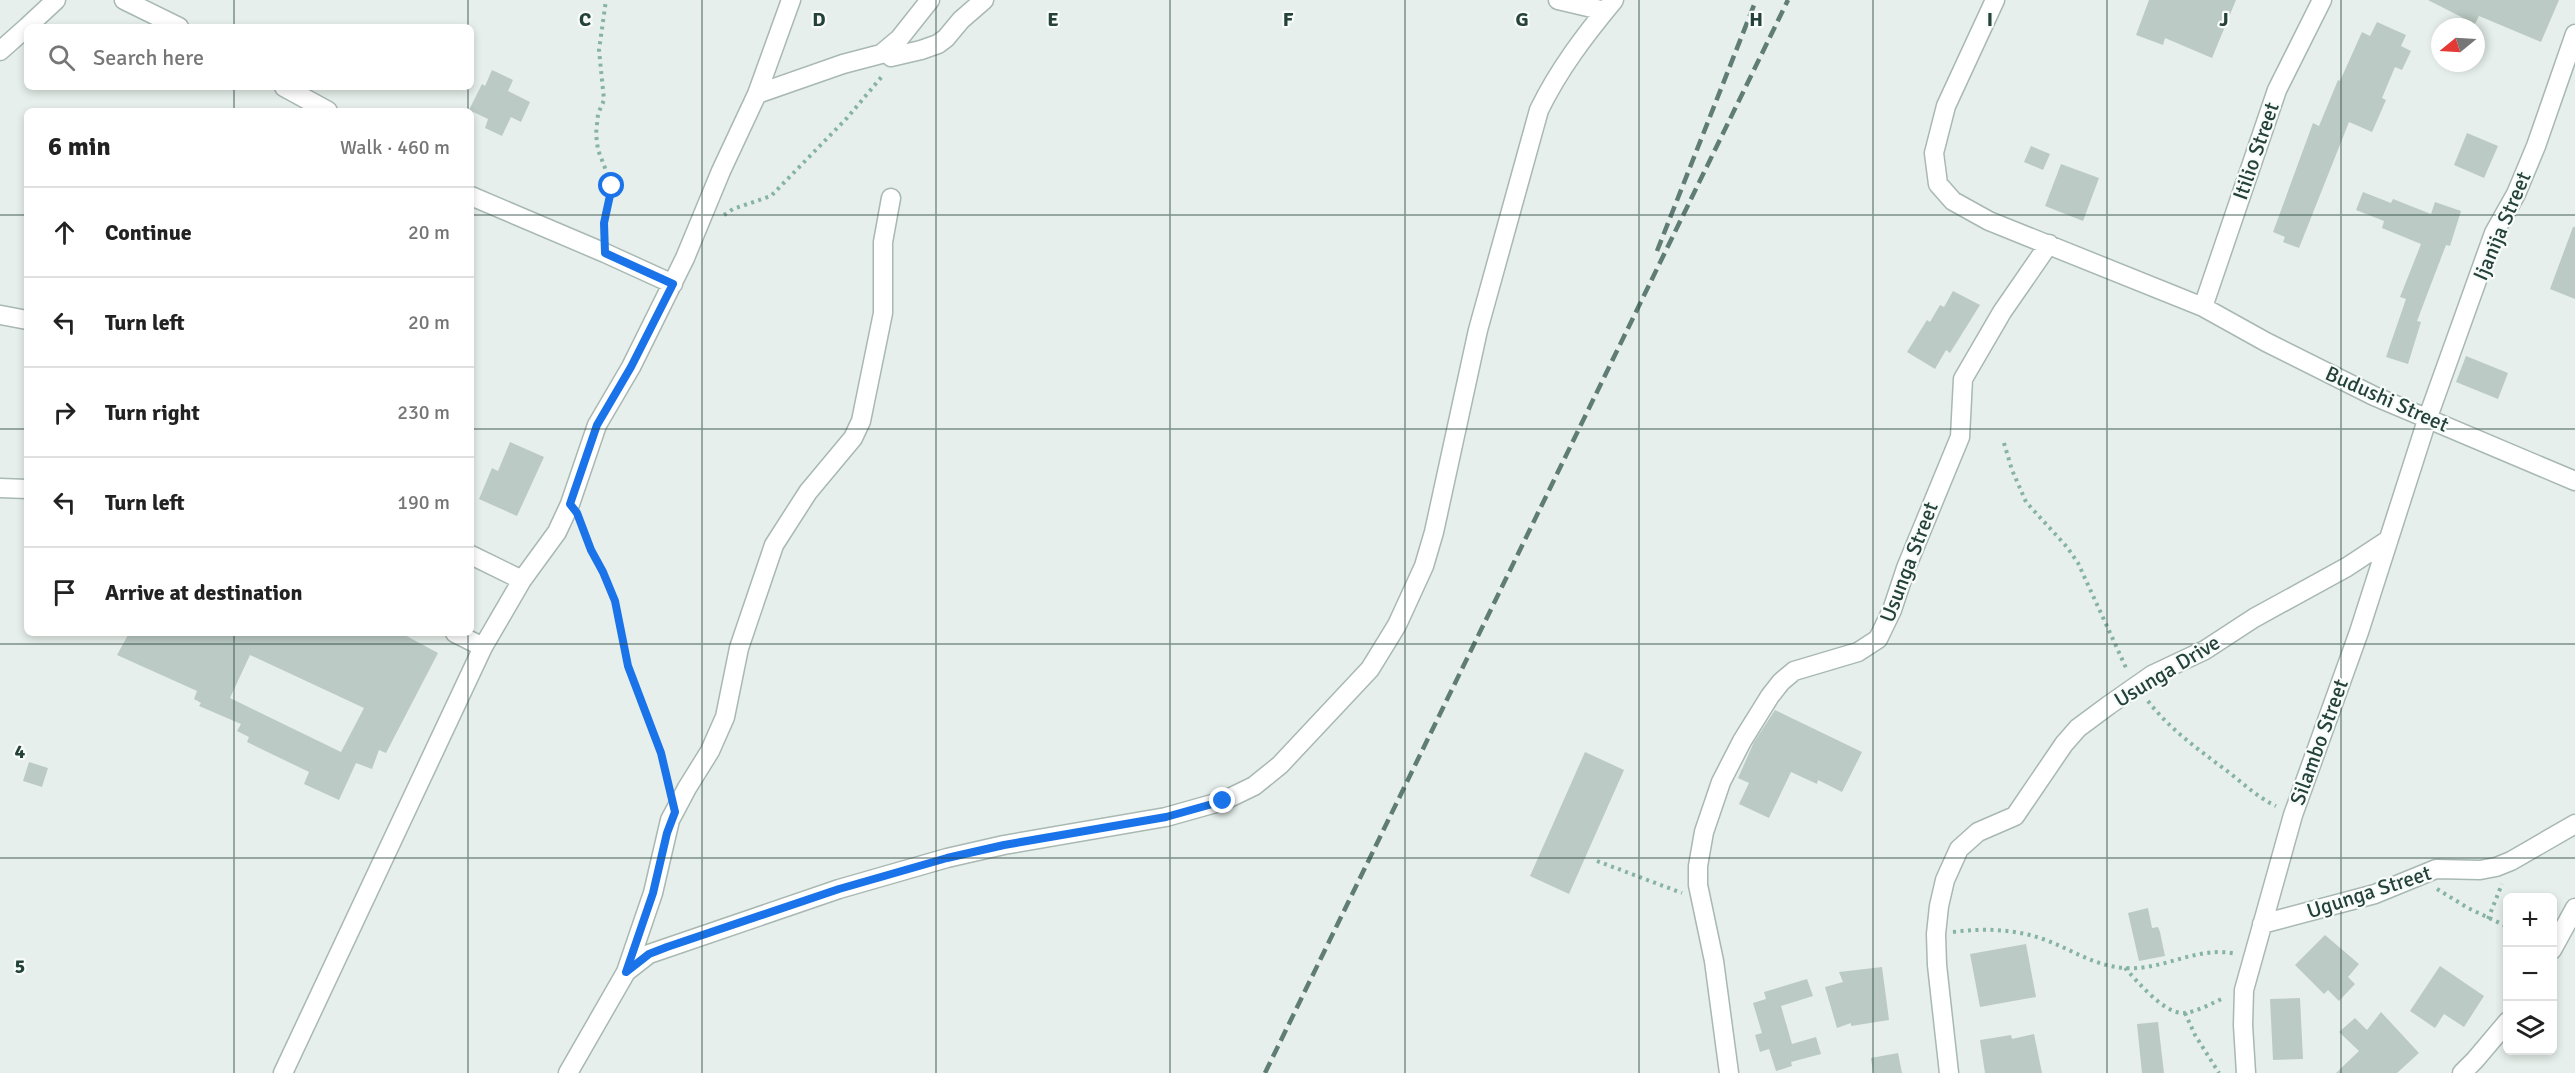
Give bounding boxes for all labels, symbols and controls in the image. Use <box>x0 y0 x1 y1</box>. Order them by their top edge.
text: C <box>579 7 591 32</box>
text: D <box>812 7 826 32</box>
text: E <box>1047 7 1059 32</box>
text: F <box>1283 7 1294 32</box>
text: G <box>1515 7 1529 32</box>
text: H <box>1749 7 1763 32</box>
text: I <box>1987 7 1993 32</box>
text: J <box>2219 7 2229 32</box>
north arrow <box>2431 18 2485 72</box>
search box <box>24 24 474 90</box>
icon: search <box>45 41 78 74</box>
text: Search here <box>93 44 204 71</box>
street label: Itilio Street <box>2227 99 2285 203</box>
text: 6 min <box>48 131 111 163</box>
text: Walk · 460 m <box>340 135 450 160</box>
street label: Ijanija Street <box>2467 168 2537 284</box>
route start <box>598 172 624 198</box>
icon: ahead <box>48 216 81 249</box>
text: Continue <box>105 219 192 246</box>
text: 20 m <box>408 220 450 245</box>
icon: left <box>48 306 81 339</box>
text: Turn left <box>105 309 185 336</box>
text: 20 m <box>408 310 450 335</box>
street label: Budushi Street <box>2321 360 2453 438</box>
icon: right <box>48 396 81 429</box>
text: Turn right <box>105 399 200 426</box>
text: 230 m <box>397 400 450 425</box>
icon: left <box>48 486 81 519</box>
text: Turn left <box>105 489 185 516</box>
text: 190 m <box>397 490 450 515</box>
street label: Usunga Street <box>1874 498 1944 626</box>
icon: arrive <box>48 576 81 609</box>
text: Arrive at destination <box>105 579 302 606</box>
street label: Usunga Drive <box>2109 629 2225 713</box>
street label: Silambo Street <box>2284 675 2354 809</box>
text: 4 <box>15 739 26 764</box>
route end <box>1209 787 1235 813</box>
street label: Ugunga Street <box>2304 860 2434 924</box>
map controls <box>2503 893 2557 1055</box>
button: + <box>2503 893 2557 947</box>
button: − <box>2503 947 2557 1001</box>
text: 5 <box>15 954 25 979</box>
button: layers <box>2503 1001 2557 1055</box>

